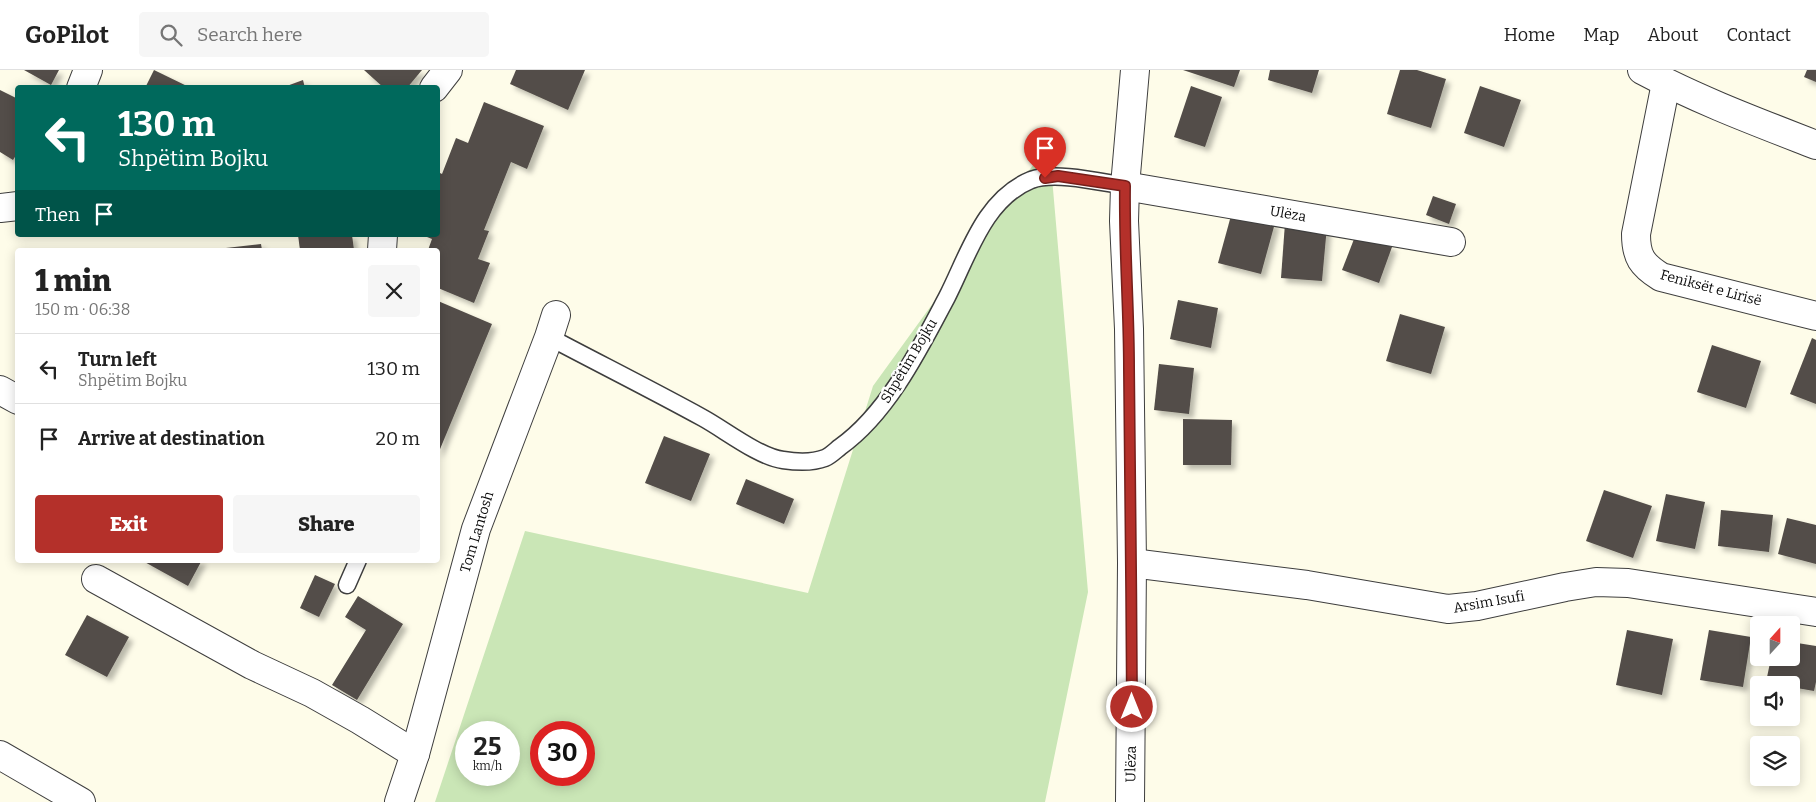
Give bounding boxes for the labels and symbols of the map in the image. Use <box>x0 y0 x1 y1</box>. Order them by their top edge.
pin <box>1024 127 1066 178</box>
street label: Ulëza <box>1268 202 1308 226</box>
street label: Feniksët e Lirisë <box>1658 266 1764 310</box>
street label: Shpëtim Bojku <box>877 315 941 406</box>
street label: Tom Lantosh <box>457 489 498 575</box>
street label: Arsim Isufi <box>1452 587 1526 617</box>
north arrow <box>1750 616 1800 666</box>
position arrow <box>1105 680 1157 732</box>
speed limit sign: 30 <box>530 721 595 786</box>
street label: Ulëza <box>1122 745 1140 782</box>

